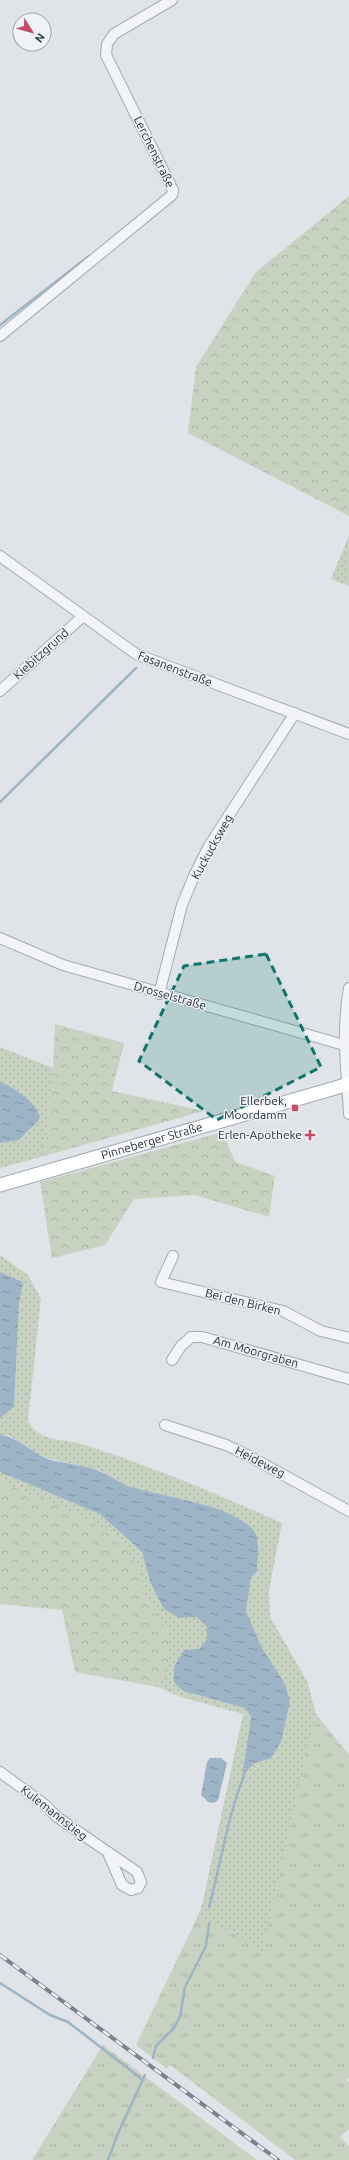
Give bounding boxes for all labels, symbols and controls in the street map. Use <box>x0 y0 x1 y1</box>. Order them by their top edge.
north arrow <box>12 12 52 52</box>
text: N <box>33 31 47 45</box>
street label: Lerchenstraße <box>132 114 177 190</box>
street label: Kiebitzgrund <box>11 626 71 682</box>
street label: Fasanenstraße <box>136 648 214 689</box>
street label: Kuckucksweg <box>188 812 235 882</box>
street label: Drosselstraße <box>132 979 208 1012</box>
place label: Ellerbek, Moordamm <box>224 1094 287 1121</box>
marker: Ellerbek, Moordamm <box>290 1103 300 1113</box>
street label: Pinneberger Straße <box>99 1120 204 1161</box>
place label: Erlen-Apotheke <box>218 1128 302 1141</box>
marker: Erlen-Apotheke <box>305 1130 315 1140</box>
street label: Bei den Birken <box>204 1286 282 1317</box>
street label: Am Moorgraben <box>212 1333 300 1370</box>
street label: Heideweg <box>233 1443 287 1480</box>
street label: Kulemannstieg <box>19 1783 90 1843</box>

